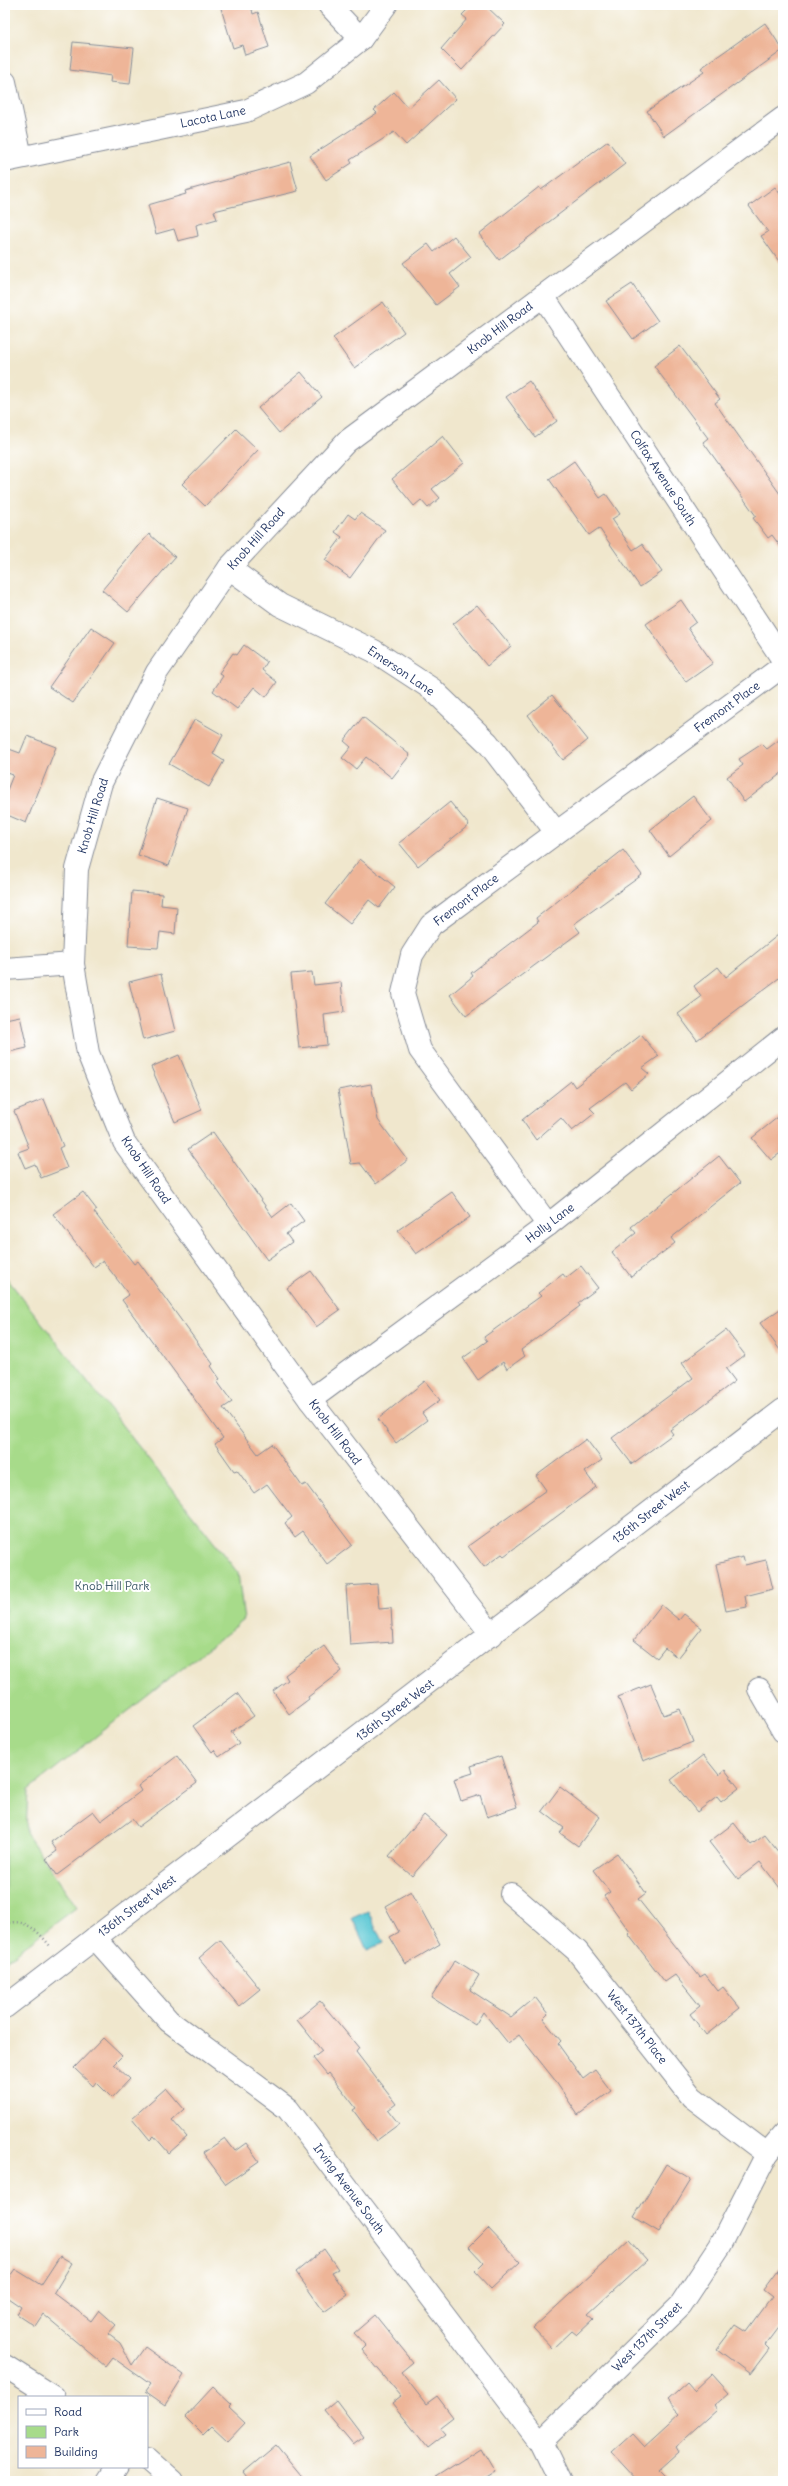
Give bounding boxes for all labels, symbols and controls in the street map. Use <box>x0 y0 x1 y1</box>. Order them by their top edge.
street label: Lacota Lane <box>179 102 247 131</box>
street label: Knob Hill Road <box>464 298 535 357</box>
street label: Colfax Avenue South <box>627 427 700 528</box>
street label: Knob Hill Road <box>224 505 287 573</box>
street label: Emerson Lane <box>365 643 438 698</box>
street label: Fremont Place <box>691 678 762 735</box>
street label: Knob Hill Road <box>74 776 111 855</box>
street label: Fremont Place <box>430 870 501 929</box>
street label: Knob Hill Road <box>118 1133 175 1206</box>
street label: Holly Lane <box>522 1199 577 1246</box>
street label: Knob Hill Road <box>306 1396 365 1467</box>
street label: 136th Street West <box>609 1477 692 1546</box>
park label: Knob Hill Park <box>75 1578 149 1593</box>
street label: 136th Street West <box>353 1675 437 1744</box>
street label: 136th Street West <box>95 1871 179 1940</box>
street label: West 137th Place <box>604 1987 671 2067</box>
street label: Irving Avenue South <box>310 2140 388 2237</box>
street label: West 137th Street <box>609 2299 685 2375</box>
legend <box>18 2396 148 2468</box>
text: Road <box>54 2404 82 2419</box>
text: Park <box>54 2424 79 2439</box>
text: Building <box>54 2444 98 2459</box>

